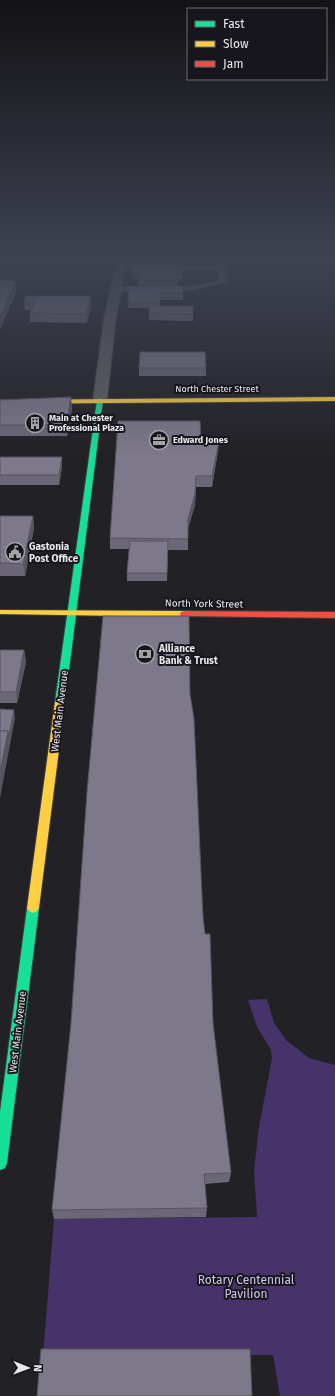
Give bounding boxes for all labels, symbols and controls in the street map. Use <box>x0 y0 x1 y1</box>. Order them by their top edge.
legend <box>187 8 327 80</box>
text: Fast <box>223 17 245 31</box>
text: Slow <box>223 37 249 51</box>
text: Jam <box>223 57 243 71</box>
street label: North Chester Street <box>175 384 259 394</box>
building icon: Main at Chester Professional Plaza <box>24 412 46 434</box>
place label: Main at Chester Professional Plaza <box>49 413 124 433</box>
office icon: Edward Jones <box>148 429 170 451</box>
place label: Edward Jones <box>173 435 229 445</box>
public building icon: Gastonia Post Office <box>4 541 26 563</box>
place label: Gastonia Post Office <box>29 541 79 565</box>
street label: North York Street <box>165 597 244 611</box>
bank icon: Alliance Bank & Trust <box>134 643 156 665</box>
place label: Alliance Bank & Trust <box>158 643 218 667</box>
street label: West Main Avenue <box>49 670 71 753</box>
street label: West Main Avenue <box>7 991 29 1074</box>
park label: Rotary Centennial Pavilion <box>198 1273 295 1301</box>
north arrow <box>8 1348 48 1388</box>
text: N <box>31 1364 44 1372</box>

